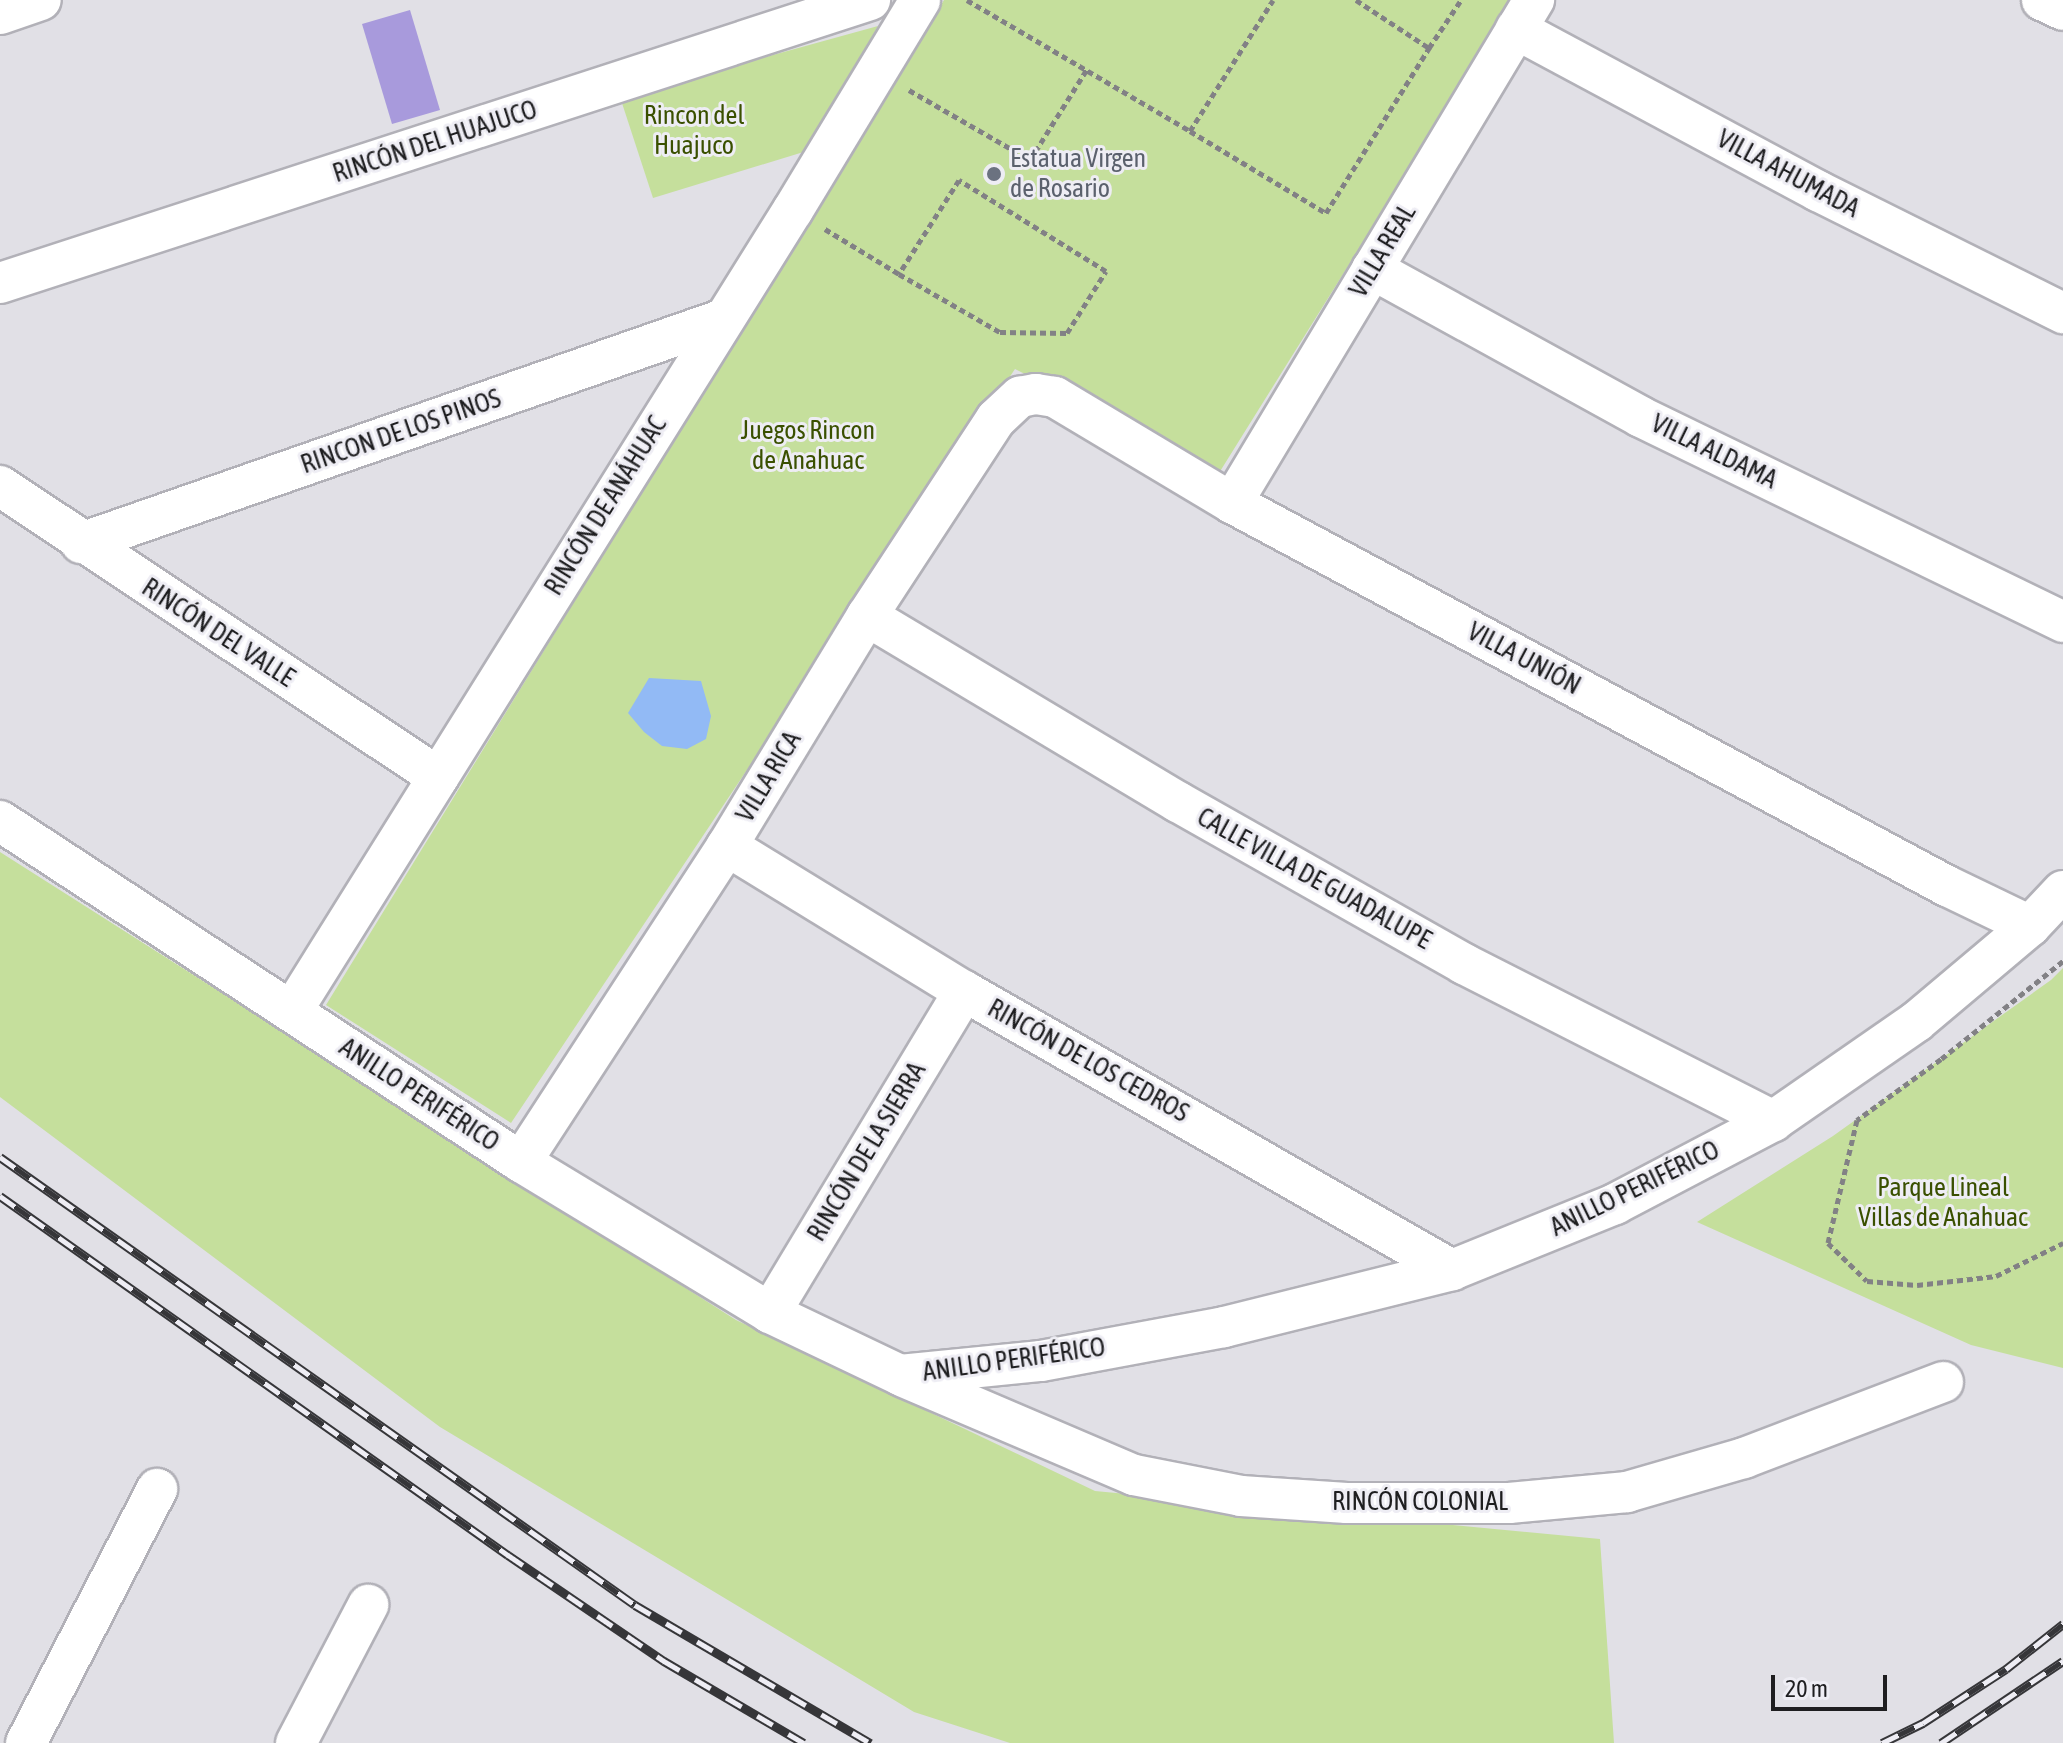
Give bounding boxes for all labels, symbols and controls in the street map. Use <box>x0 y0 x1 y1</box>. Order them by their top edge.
street label: RINCÓN DEL HUAJUCO <box>329 94 541 190</box>
park label: Rincon del Huajuco <box>644 100 744 162</box>
street label: VILLA AHUMADA <box>1712 124 1864 224</box>
place label: Estatua Virgen de Rosario <box>1010 143 1146 204</box>
marker: Estatua Virgen de Rosario <box>985 165 1003 183</box>
street label: VILLA REAL <box>1343 199 1423 303</box>
street label: RINCON DE LOS PINOS <box>297 383 505 481</box>
street label: VILLA ALDAMA <box>1646 408 1782 496</box>
street label: RINCÓN DE ANÁHUAC <box>538 411 674 601</box>
park label: Juegos Rincon de Anahuac <box>741 415 875 476</box>
street label: RINCÓN DEL VALLE <box>136 572 300 694</box>
street label: VILLA UNIÓN <box>1462 616 1586 702</box>
street label: VILLA RICA <box>730 726 808 828</box>
street label: CALLE VILLA DE GUADALUPE <box>1192 802 1436 956</box>
street label: RINCÓN DE LOS CEDROS <box>982 993 1194 1129</box>
street label: ANILLO PERIFÉRICO <box>333 1032 505 1158</box>
street label: RINCÓN DE LA SIERRA <box>801 1057 933 1247</box>
street label: ANILLO PERIFÉRICO <box>1545 1135 1725 1243</box>
park label: Parque Lineal Villas de Anahuac <box>1858 1172 2028 1234</box>
street label: ANILLO PERIFÉRICO <box>921 1332 1107 1388</box>
street label: RINCÓN COLONIAL <box>1332 1486 1508 1518</box>
scale bar <box>1775 1659 1891 1709</box>
text: 20 m <box>1785 1675 1828 1702</box>

